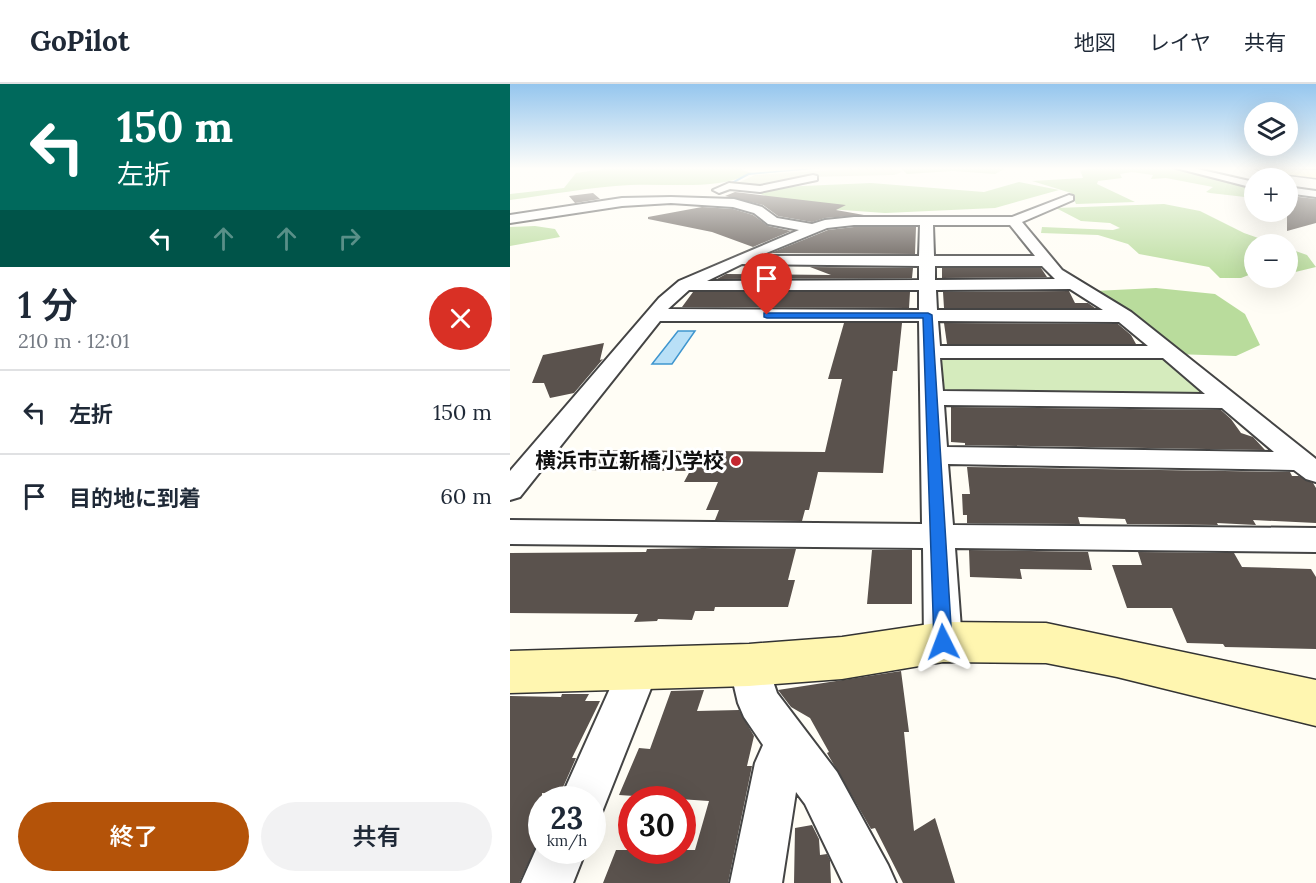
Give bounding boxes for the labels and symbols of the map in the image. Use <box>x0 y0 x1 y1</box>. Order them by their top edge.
pin <box>741 253 792 315</box>
place label: 横浜市立新橋小学校 <box>535 447 724 474</box>
marker: 横浜市立新橋小学校 <box>729 454 743 468</box>
position arrow <box>911 610 975 674</box>
speed limit sign: 30 <box>618 786 696 864</box>

